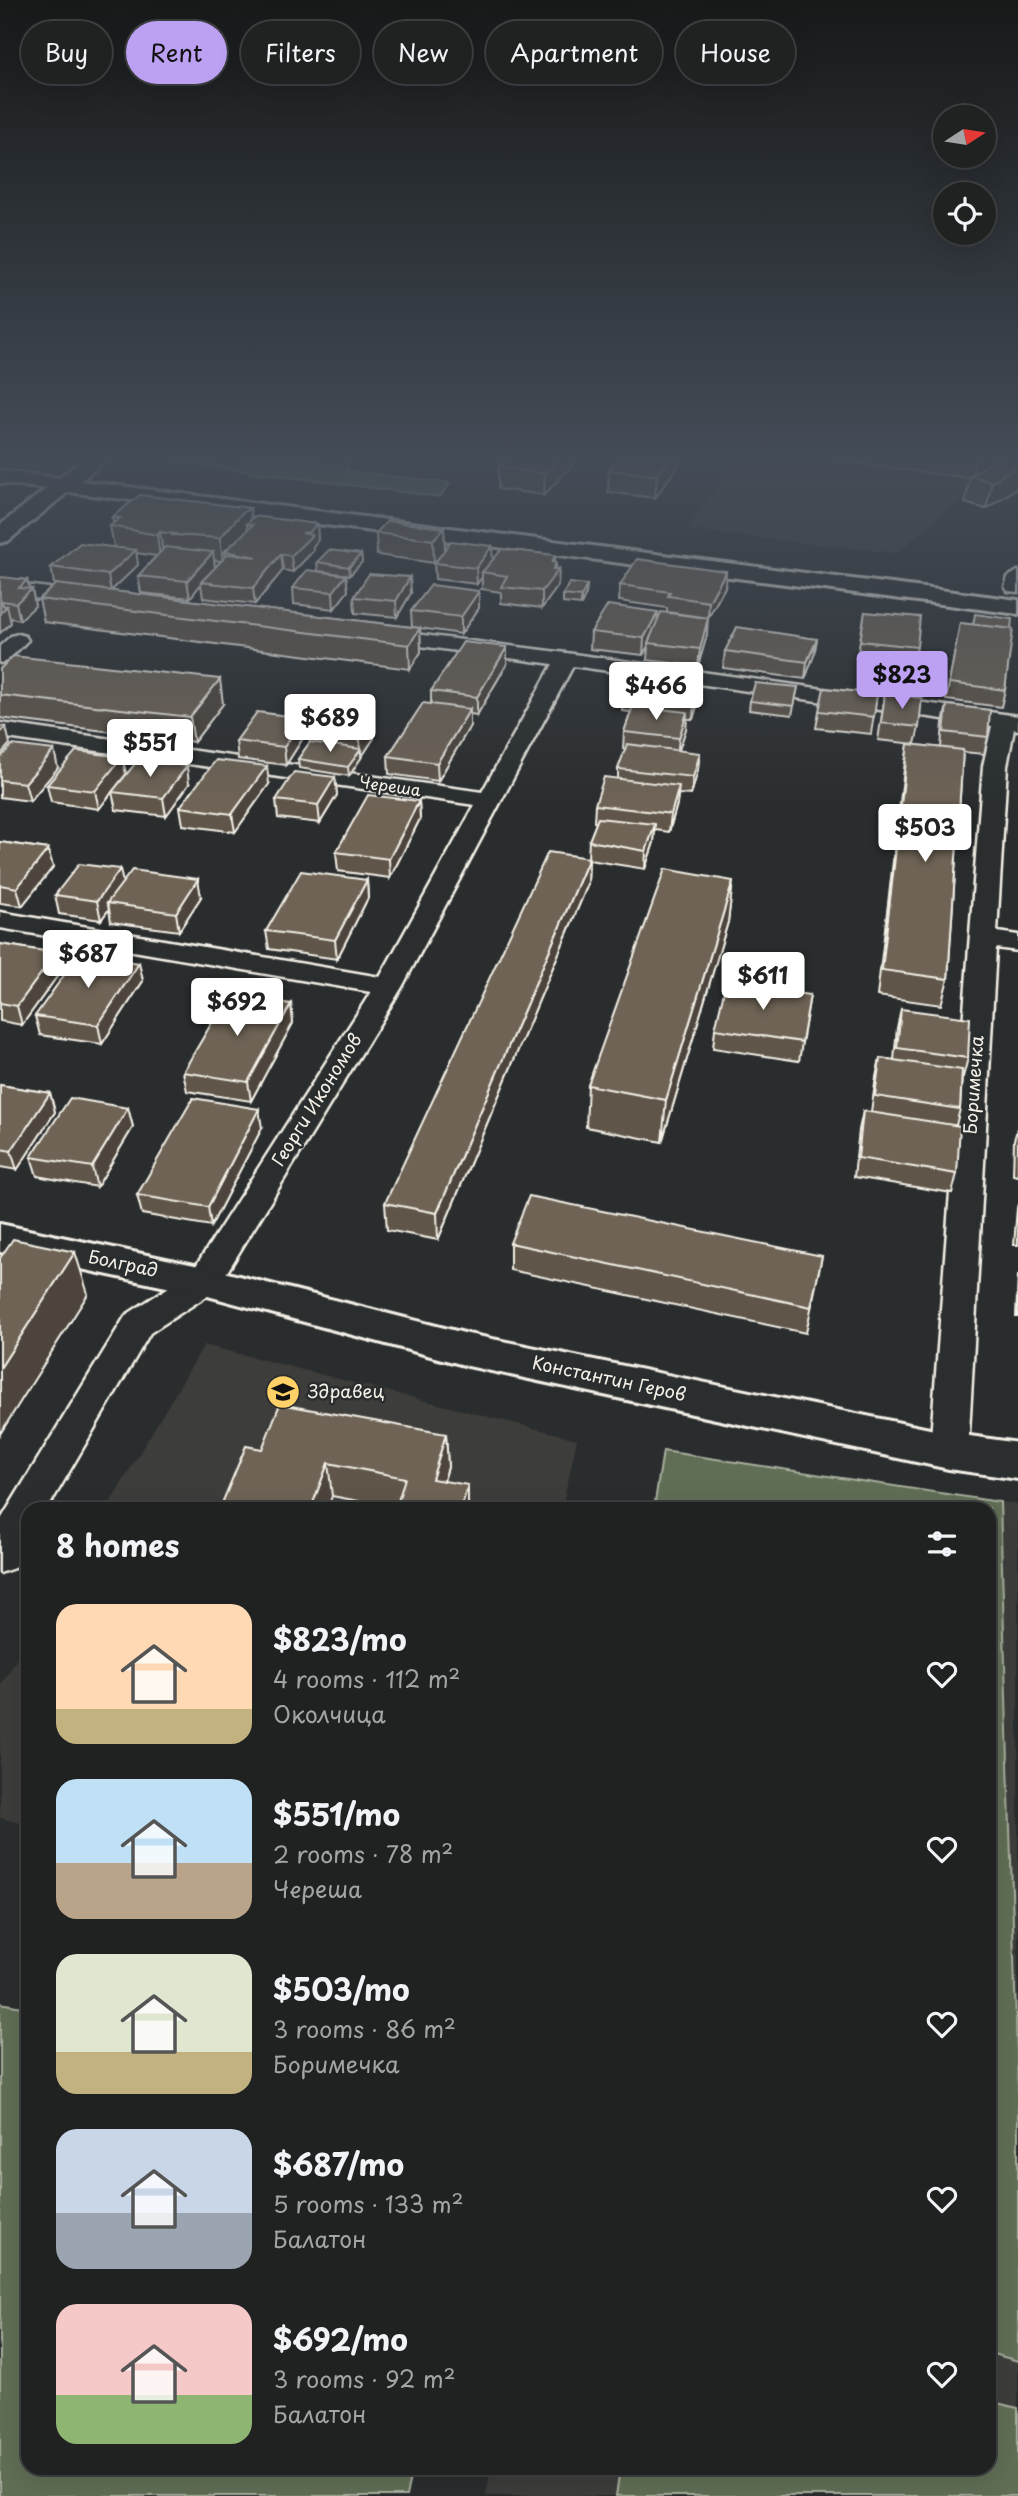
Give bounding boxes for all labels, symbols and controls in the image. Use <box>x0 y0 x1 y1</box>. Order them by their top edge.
chip: Buy <box>21 21 112 84</box>
chip: Rent <box>126 21 227 84</box>
chip: Filters <box>241 21 360 84</box>
chip: New <box>374 21 472 84</box>
chip: Apartment <box>486 21 662 84</box>
chip: House <box>676 21 795 84</box>
north arrow <box>933 105 996 168</box>
map controls <box>933 105 996 245</box>
button: locate <box>933 182 996 245</box>
pin: $823 <box>861 652 943 711</box>
text: $823 <box>873 656 931 691</box>
pin: $466 <box>615 662 697 722</box>
text: $466 <box>625 667 687 702</box>
pin: $689 <box>289 694 371 754</box>
text: $689 <box>301 699 359 734</box>
pin: $551 <box>109 720 191 779</box>
text: $551 <box>123 724 177 759</box>
street label: Череша <box>358 769 423 801</box>
pin: $503 <box>884 804 966 864</box>
text: $503 <box>894 809 956 844</box>
pin: $687 <box>47 930 129 990</box>
text: $687 <box>59 935 117 970</box>
pin: $611 <box>722 953 804 1012</box>
text: $611 <box>738 957 788 992</box>
pin: $692 <box>196 978 278 1038</box>
text: $692 <box>207 983 267 1018</box>
street label: Георги Икономов <box>264 1028 367 1171</box>
street label: Боримечка <box>956 1034 989 1135</box>
street label: Болград <box>86 1242 161 1283</box>
street label: Константин Геров <box>530 1348 689 1407</box>
school or university icon: Здравец <box>264 1373 302 1411</box>
place label: Здравец <box>307 1377 385 1404</box>
text: 8 homes <box>56 1522 179 1567</box>
icon: filters <box>923 1525 961 1563</box>
text: $823/mo <box>273 1616 407 1661</box>
icon: home <box>112 1632 196 1716</box>
icon: heart <box>923 1655 961 1693</box>
text: 4 rooms · 112 m² <box>273 1661 460 1696</box>
text: Околчица <box>273 1696 386 1731</box>
text: $551/mo <box>273 1791 400 1836</box>
icon: home <box>112 1807 196 1891</box>
icon: heart <box>923 1830 961 1868</box>
text: 2 rooms · 78 m² <box>273 1836 453 1871</box>
text: Череша <box>273 1871 362 1906</box>
text: $503/mo <box>273 1966 410 2011</box>
icon: home <box>112 1982 196 2066</box>
icon: heart <box>923 2005 961 2043</box>
text: 3 rooms · 86 m² <box>273 2011 456 2046</box>
text: Боримечка <box>273 2046 400 2081</box>
text: $687/mo <box>273 2141 404 2186</box>
icon: home <box>112 2157 196 2241</box>
icon: heart <box>923 2180 961 2218</box>
text: 5 rooms · 133 m² <box>273 2186 464 2221</box>
text: Балатон <box>273 2221 366 2256</box>
text: $692/mo <box>273 2316 408 2361</box>
icon: home <box>112 2332 196 2416</box>
icon: heart <box>923 2355 961 2393</box>
text: 3 rooms · 92 m² <box>273 2361 456 2396</box>
text: Балатон <box>273 2396 366 2431</box>

